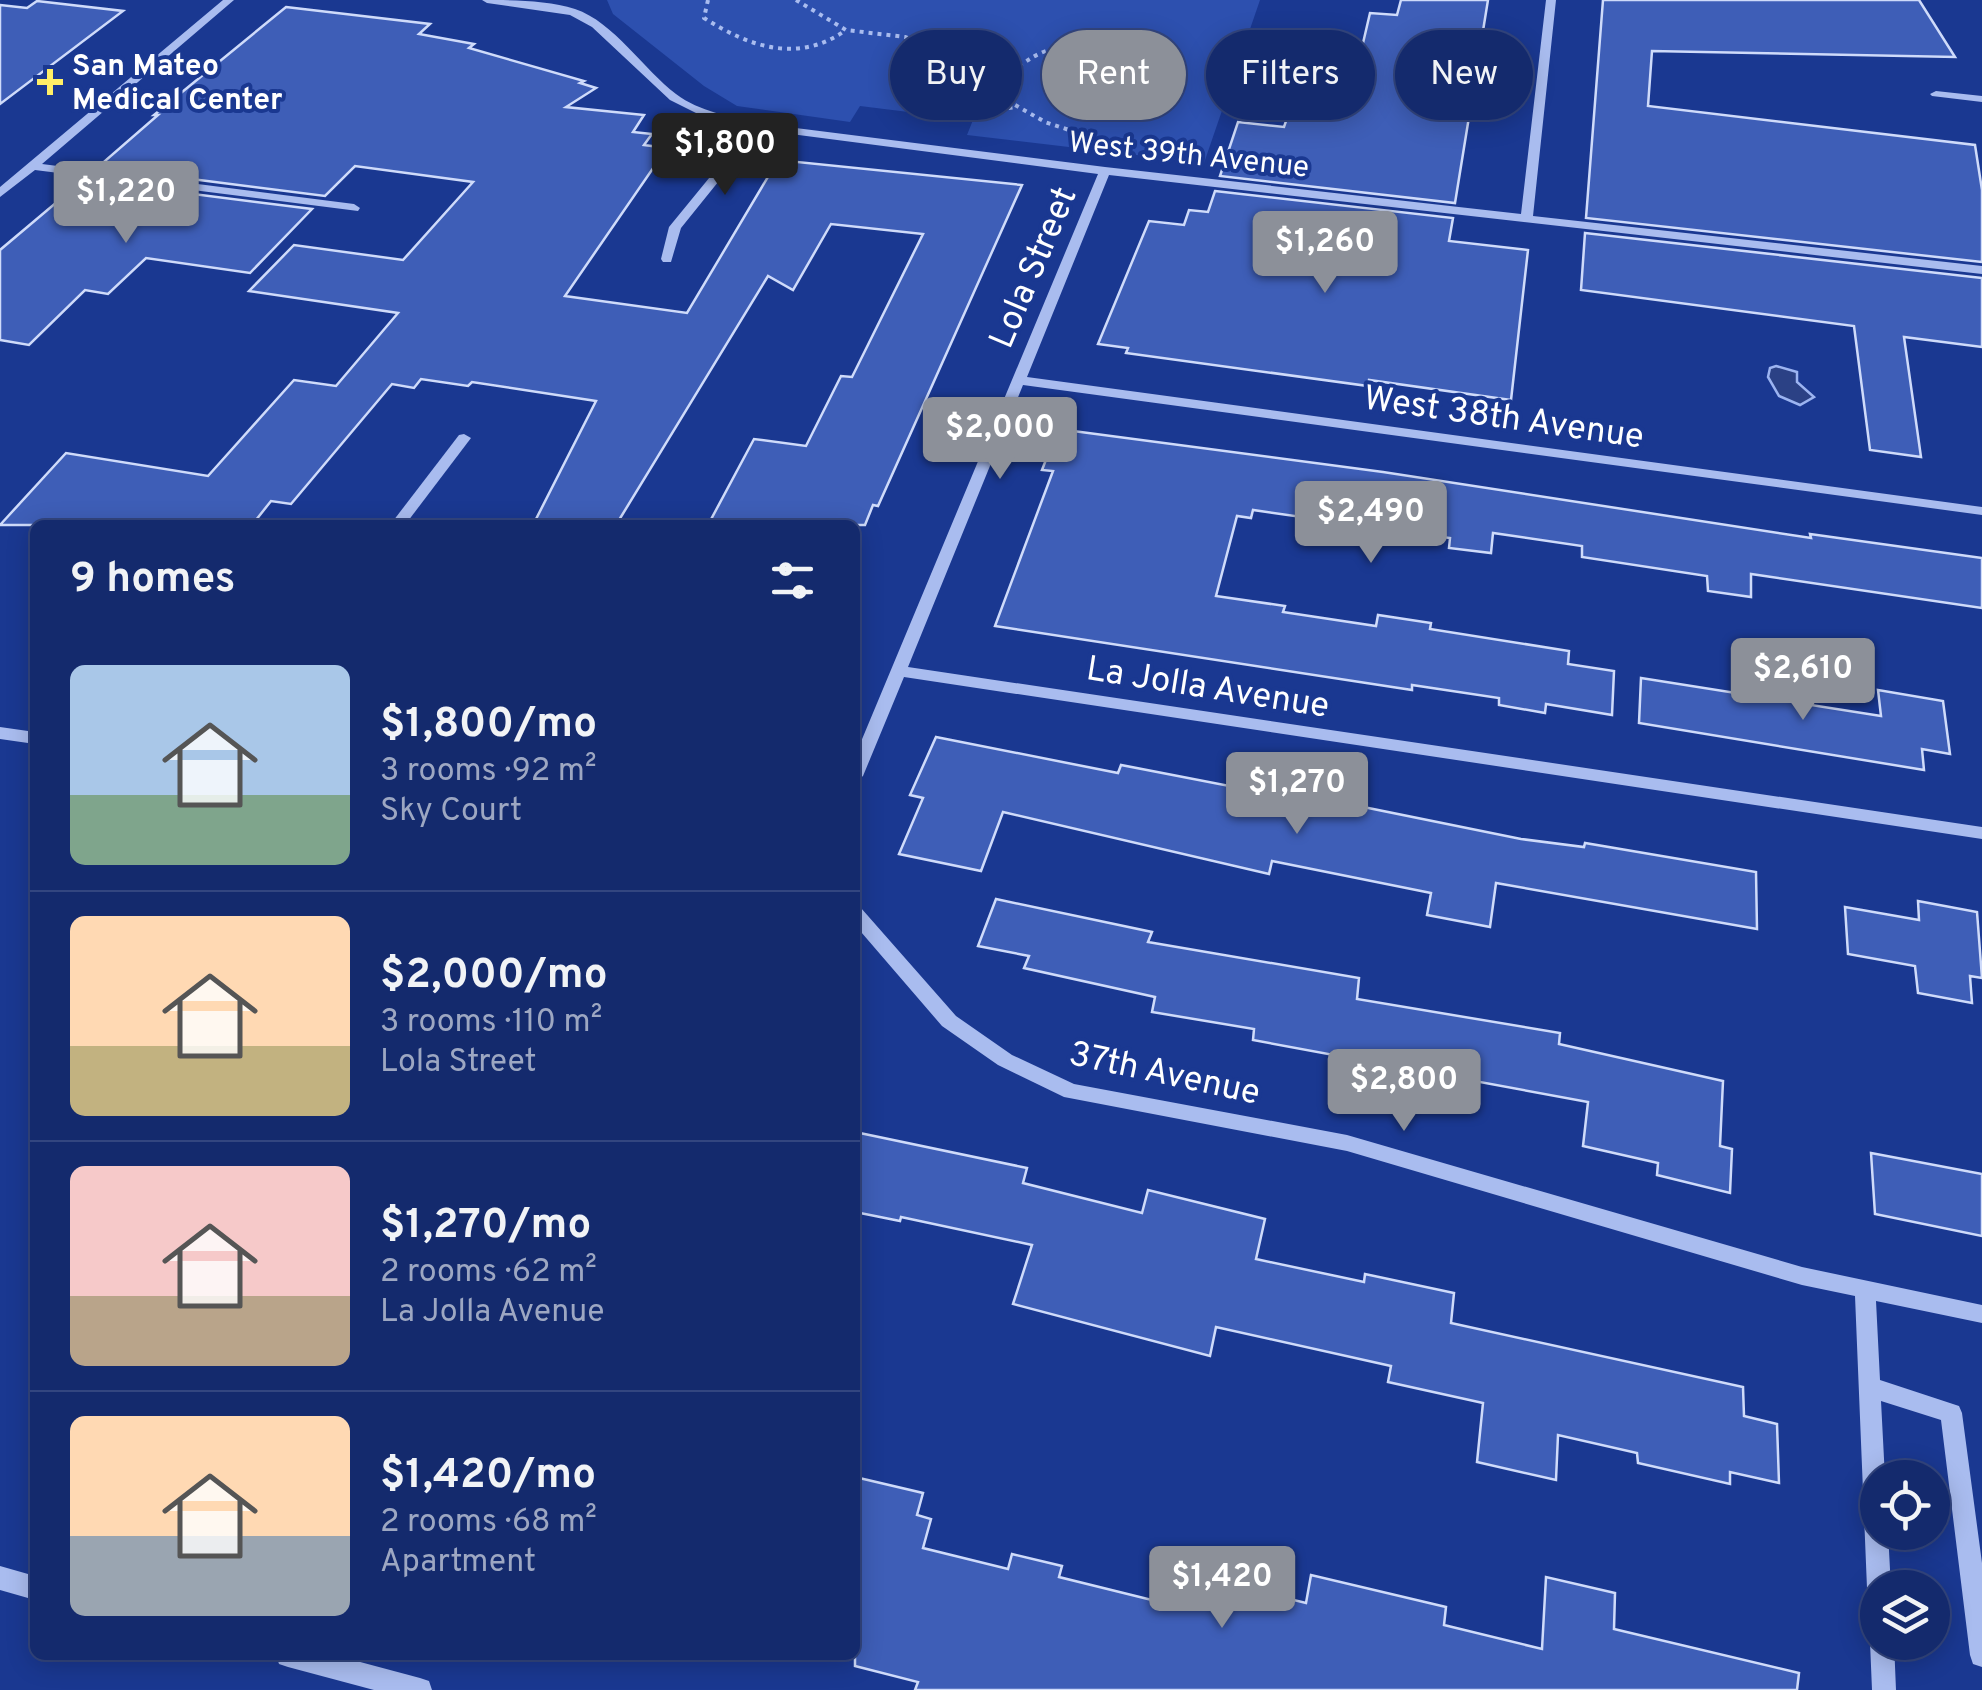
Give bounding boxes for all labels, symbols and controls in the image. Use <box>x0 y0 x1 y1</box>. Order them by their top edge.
chip: Buy <box>890 30 1022 120</box>
chip: Rent <box>1042 30 1186 120</box>
chip: Filters <box>1206 30 1375 120</box>
chip: New <box>1395 30 1533 120</box>
place label: San Mateo Medical Center <box>72 49 283 120</box>
marker: San Mateo Medical Center <box>37 69 63 95</box>
pin: $1,800 <box>644 113 806 198</box>
text: $1,800 <box>674 125 776 165</box>
street label: West 39th Avenue <box>1067 125 1311 188</box>
pin: $1,220 <box>45 161 207 246</box>
text: $1,220 <box>76 173 176 213</box>
street label: Lola Street <box>981 181 1088 356</box>
pin: $1,260 <box>1244 211 1406 296</box>
text: $1,260 <box>1275 223 1375 263</box>
street label: West 38th Avenue <box>1361 378 1647 460</box>
pin: $2,000 <box>919 397 1081 482</box>
text: $2,000 <box>945 409 1055 449</box>
pin: $2,490 <box>1290 481 1452 566</box>
text: $2,490 <box>1317 493 1425 533</box>
icon: filters <box>765 553 820 608</box>
text: 9 homes <box>70 554 235 607</box>
pin: $2,610 <box>1722 638 1884 723</box>
street label: La Jolla Avenue <box>1083 648 1332 730</box>
text: $2,610 <box>1753 650 1853 690</box>
text: $1,800/mo <box>380 699 597 752</box>
icon: home <box>150 705 270 825</box>
text: 3 rooms · 92 m² <box>380 752 597 792</box>
pin: $1,270 <box>1216 752 1378 837</box>
text: $1,270 <box>1248 764 1346 804</box>
text: Sky Court <box>380 792 522 832</box>
text: $2,000/mo <box>380 950 607 1003</box>
icon: home <box>150 956 270 1076</box>
text: 3 rooms · 110 m² <box>380 1003 602 1043</box>
street label: 37th Avenue <box>1065 1033 1264 1117</box>
text: Lola Street <box>380 1043 537 1083</box>
pin: $2,800 <box>1323 1049 1485 1134</box>
text: $2,800 <box>1350 1061 1458 1101</box>
text: $1,270/mo <box>380 1200 591 1253</box>
icon: home <box>150 1206 270 1326</box>
text: 2 rooms · 62 m² <box>380 1253 597 1293</box>
text: La Jolla Avenue <box>380 1293 604 1333</box>
text: $1,420/mo <box>380 1450 596 1503</box>
icon: home <box>150 1456 270 1576</box>
map controls <box>1860 1460 1950 1660</box>
button: locate <box>1860 1460 1950 1550</box>
text: 2 rooms · 68 m² <box>380 1503 597 1543</box>
text: Apartment <box>380 1543 536 1583</box>
pin: $1,420 <box>1141 1546 1303 1631</box>
text: $1,420 <box>1171 1558 1273 1598</box>
button: layers <box>1860 1570 1950 1660</box>

